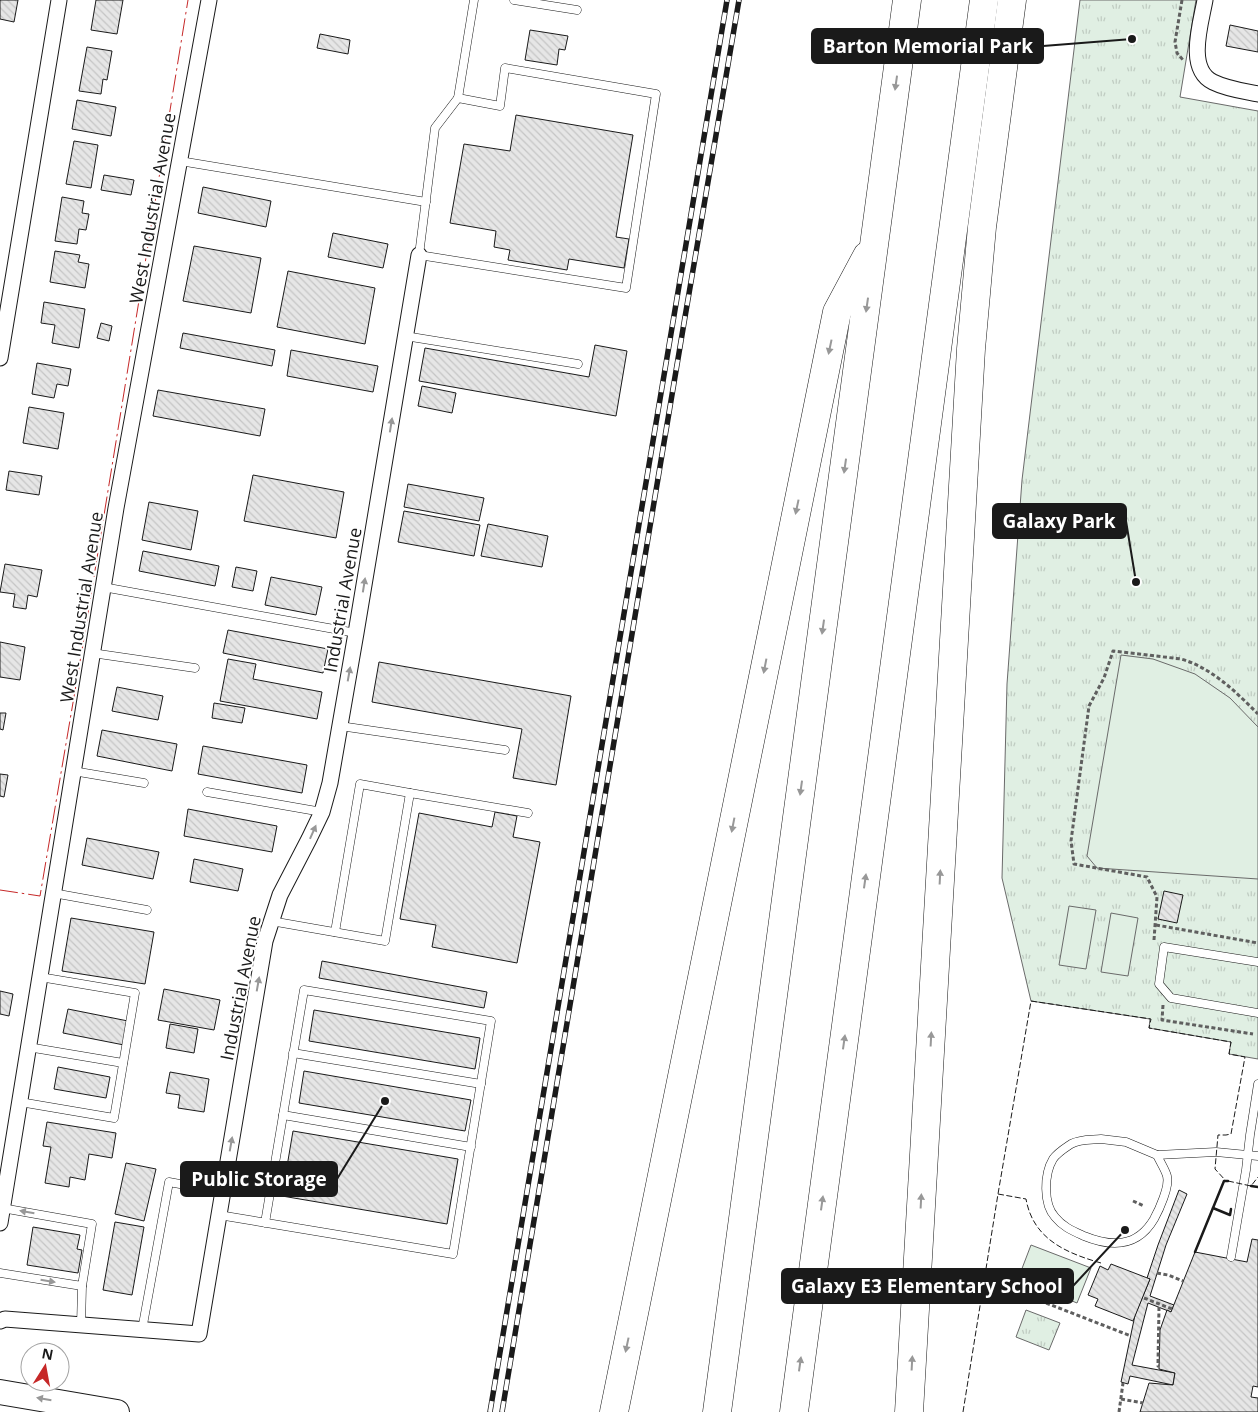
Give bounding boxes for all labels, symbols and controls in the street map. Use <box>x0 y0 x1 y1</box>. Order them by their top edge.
callout: Barton Memorial Park <box>812 29 1043 63</box>
text: Barton Memorial Park <box>823 33 1033 59</box>
one-way arrow <box>892 75 900 91</box>
street label: West Industrial Avenue <box>123 111 181 305</box>
one-way arrow <box>863 297 871 313</box>
one-way arrow <box>826 340 834 355</box>
one-way arrow <box>387 416 395 432</box>
one-way arrow <box>841 458 849 474</box>
one-way arrow <box>793 499 801 514</box>
callout: Galaxy Park <box>993 504 1126 538</box>
text: Galaxy Park <box>1002 508 1116 534</box>
street label: West Industrial Avenue <box>54 510 108 704</box>
street label: Industrial Avenue <box>317 526 367 674</box>
one-way arrow <box>361 577 369 593</box>
one-way arrow <box>819 619 827 635</box>
one-way arrow <box>761 658 769 673</box>
one-way arrow <box>345 667 353 682</box>
one-way arrow <box>797 780 805 796</box>
one-way arrow <box>728 818 736 834</box>
one-way arrow <box>309 825 317 839</box>
one-way arrow <box>937 868 945 884</box>
one-way arrow <box>861 872 869 888</box>
street label: Industrial Avenue <box>214 914 266 1062</box>
one-way arrow <box>255 975 263 991</box>
one-way arrow <box>927 1031 935 1047</box>
one-way arrow <box>840 1033 848 1049</box>
one-way arrow <box>228 1135 236 1151</box>
callout: Public Storage <box>181 1162 337 1196</box>
text: Public Storage <box>191 1166 327 1192</box>
one-way arrow <box>918 1193 926 1209</box>
one-way arrow <box>818 1194 826 1210</box>
one-way arrow <box>19 1208 35 1216</box>
callout: Galaxy E3 Elementary School <box>782 1269 1073 1303</box>
text: Galaxy E3 Elementary School <box>791 1273 1063 1299</box>
one-way arrow <box>41 1277 57 1285</box>
one-way arrow <box>623 1338 631 1354</box>
north arrow <box>20 1342 70 1392</box>
text: N <box>40 1343 55 1364</box>
one-way arrow <box>796 1355 804 1371</box>
one-way arrow <box>908 1355 916 1371</box>
one-way arrow <box>35 1395 51 1403</box>

